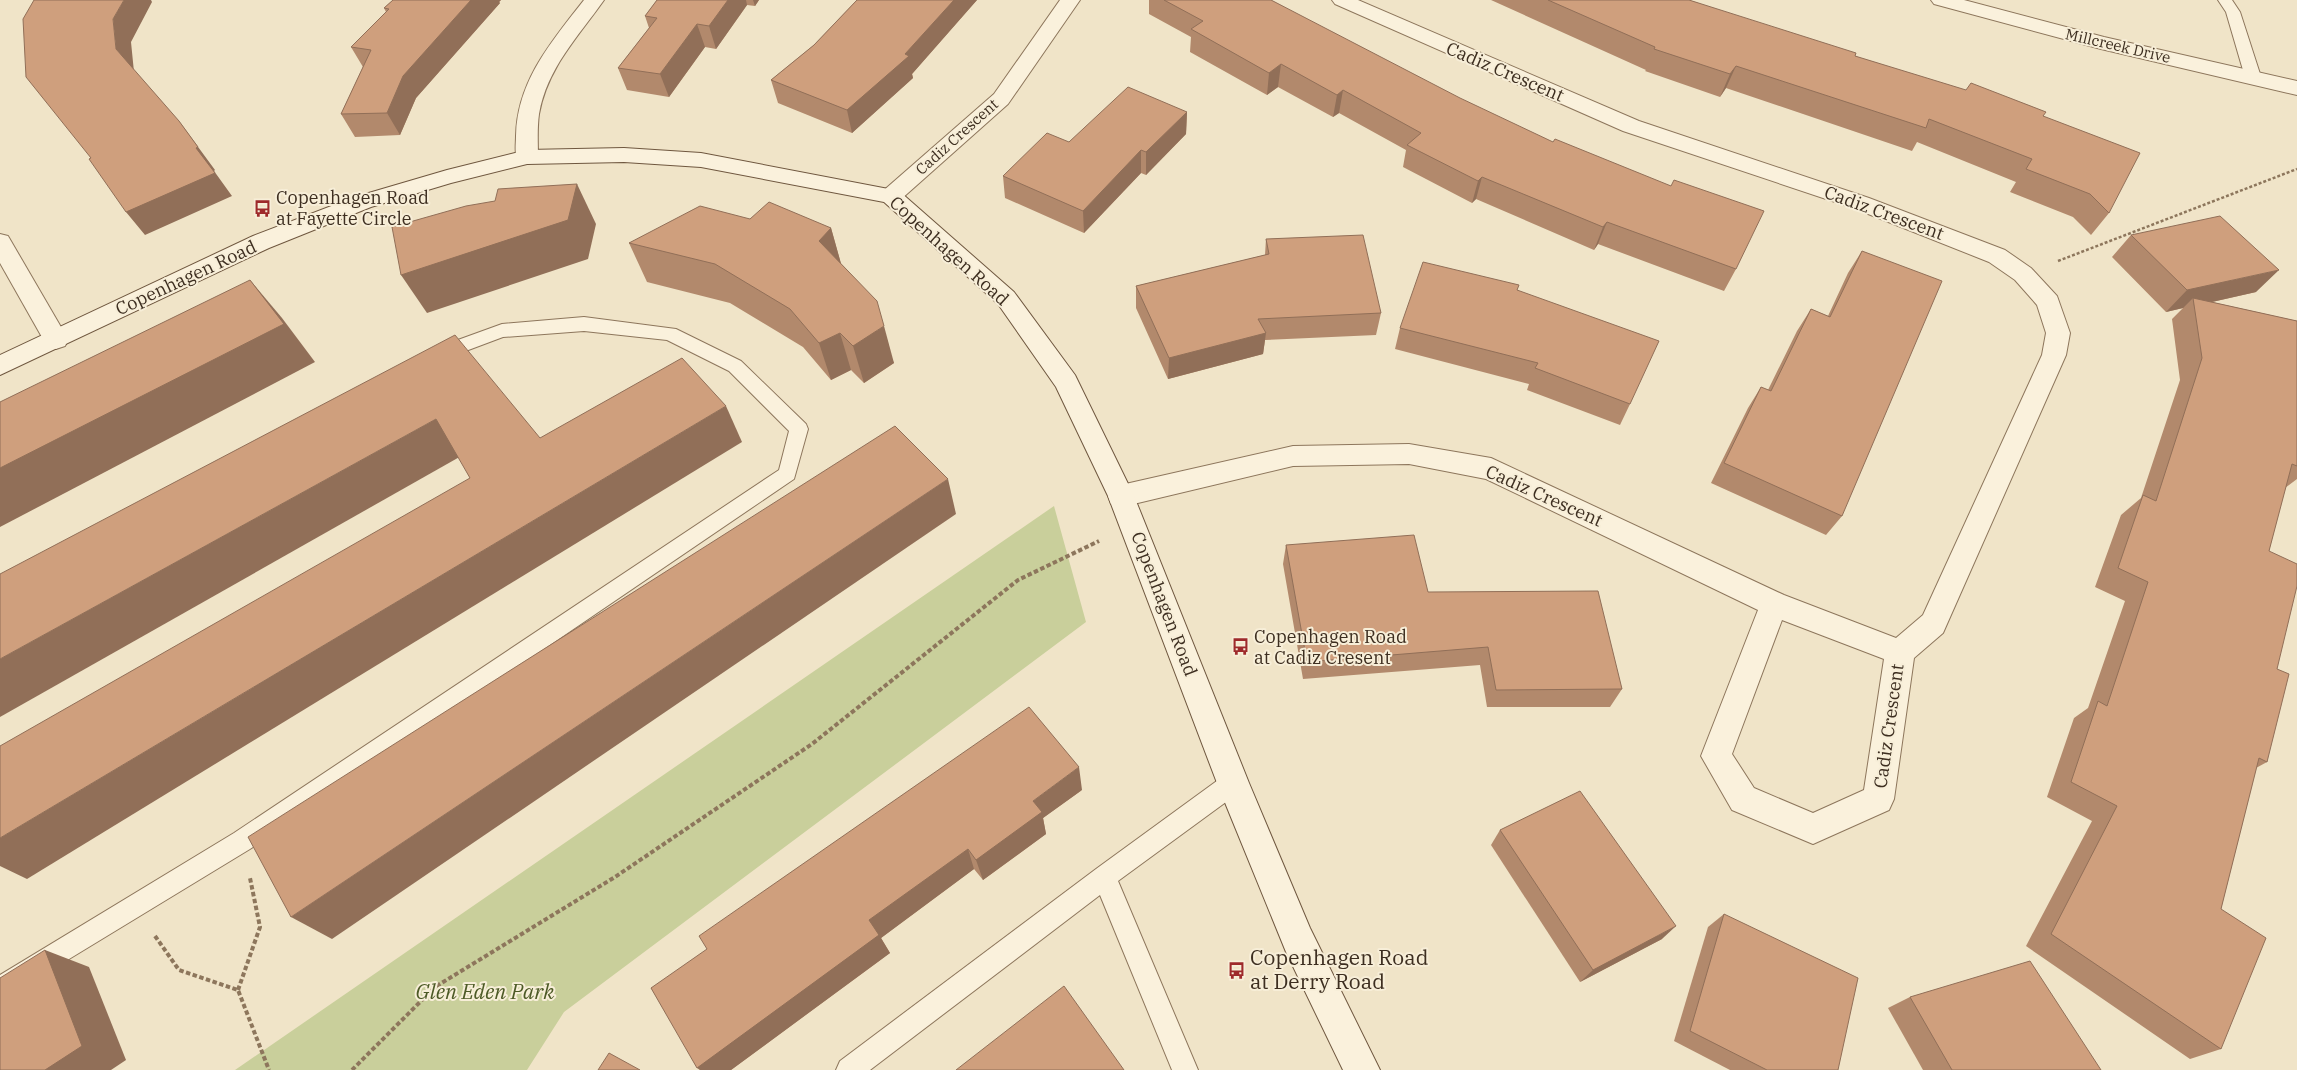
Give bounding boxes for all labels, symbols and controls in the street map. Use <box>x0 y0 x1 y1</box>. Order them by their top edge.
street label: Millcreek Drive <box>2064 24 2173 67</box>
street label: Cadiz Crescent <box>1443 36 1568 107</box>
street label: Cadiz Crescent <box>911 95 1002 179</box>
street label: Cadiz Crescent <box>1821 180 1947 245</box>
place label: Copenhagen Road at Fayette Circle <box>276 186 429 230</box>
street label: Copenhagen Road <box>885 191 1014 310</box>
bus stop icon: Copenhagen Road at Fayette Circle <box>252 198 272 218</box>
street label: Copenhagen Road <box>112 235 260 320</box>
street label: Cadiz Crescent <box>1482 459 1606 532</box>
street label: Copenhagen Road <box>1126 528 1203 679</box>
place label: Copenhagen Road at Cadiz Cresent <box>1254 625 1407 669</box>
bus stop icon: Copenhagen Road at Cadiz Cresent <box>1230 637 1250 657</box>
street label: Cadiz Crescent <box>1868 662 1909 790</box>
place label: Copenhagen Road at Derry Road <box>1250 943 1429 995</box>
bus stop icon: Copenhagen Road at Derry Road <box>1226 960 1246 980</box>
park label: Glen Eden Park <box>416 977 555 1005</box>

